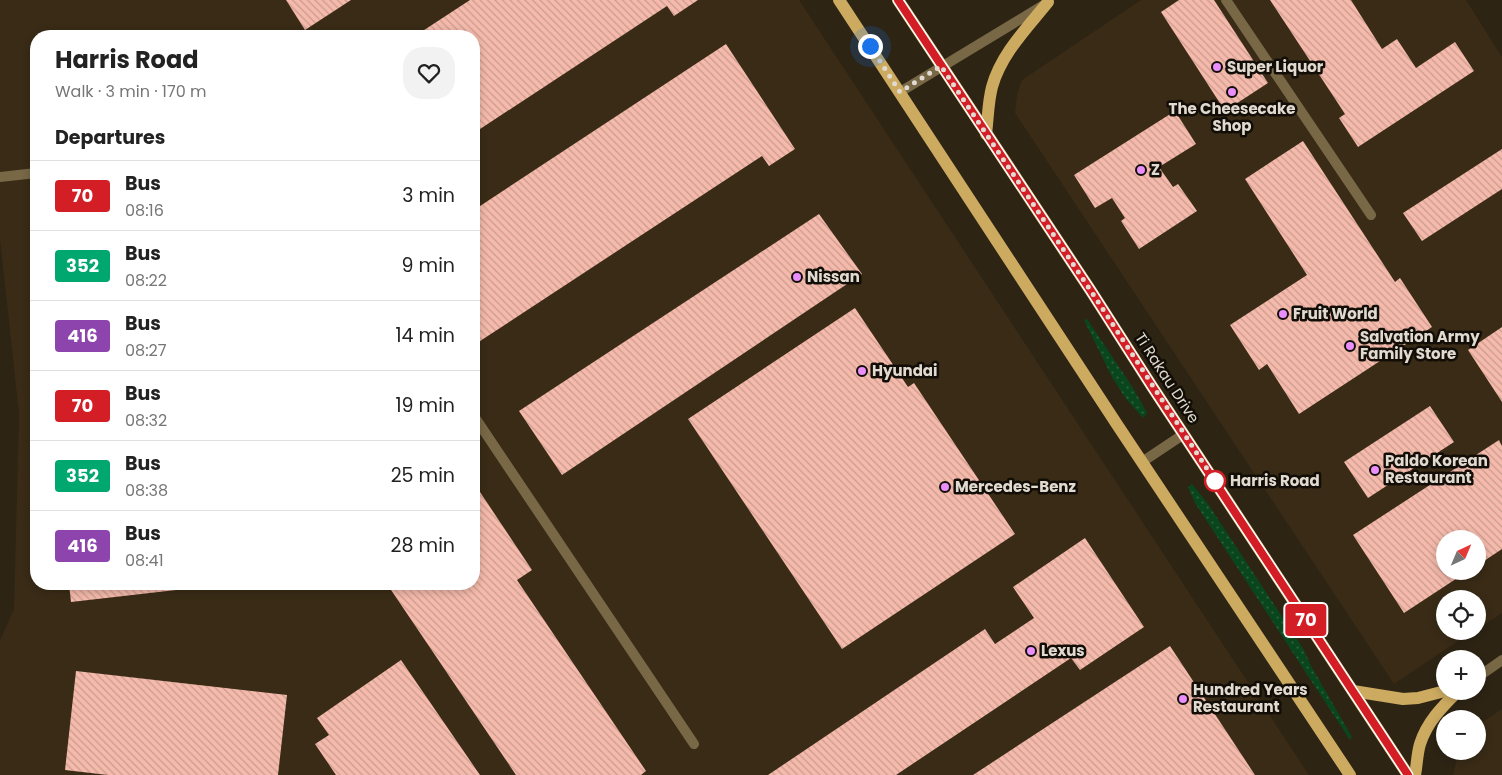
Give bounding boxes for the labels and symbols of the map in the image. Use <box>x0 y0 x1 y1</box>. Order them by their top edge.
your location <box>858 34 883 59</box>
place label: Super Liquor <box>1227 56 1324 77</box>
marker: Super Liquor <box>1211 61 1223 73</box>
marker: The Cheesecake Shop <box>1226 86 1238 98</box>
place label: The Cheesecake Shop <box>1169 98 1295 136</box>
place label: Z <box>1151 159 1160 180</box>
marker: Z <box>1135 164 1147 176</box>
place label: Nissan <box>807 266 860 287</box>
marker: Nissan <box>791 271 803 283</box>
place label: Fruit World <box>1293 303 1378 324</box>
marker: Fruit World <box>1277 308 1289 320</box>
place label: Salvation Army Family Store <box>1360 326 1480 364</box>
street label: Ti Rakau Drive <box>1130 328 1205 427</box>
marker: Salvation Army Family Store <box>1344 340 1356 352</box>
place label: Hyundai <box>872 360 937 381</box>
marker: Hyundai <box>856 365 868 377</box>
place label: Paldo Korean Restaurant <box>1385 450 1488 488</box>
marker: Paldo Korean Restaurant <box>1369 464 1381 476</box>
marker: Harris Road <box>1204 470 1226 492</box>
place label: Harris Road <box>1230 470 1320 491</box>
place label: Mercedes-Benz <box>955 476 1076 497</box>
marker: Mercedes-Benz <box>939 481 951 493</box>
north arrow <box>1436 530 1486 580</box>
line badge: 70 <box>1284 604 1328 636</box>
place label: Lexus <box>1041 640 1085 661</box>
marker: Lexus <box>1025 645 1037 657</box>
place label: Hundred Years Restaurant <box>1193 679 1308 717</box>
marker: Hundred Years Restaurant <box>1177 693 1189 705</box>

